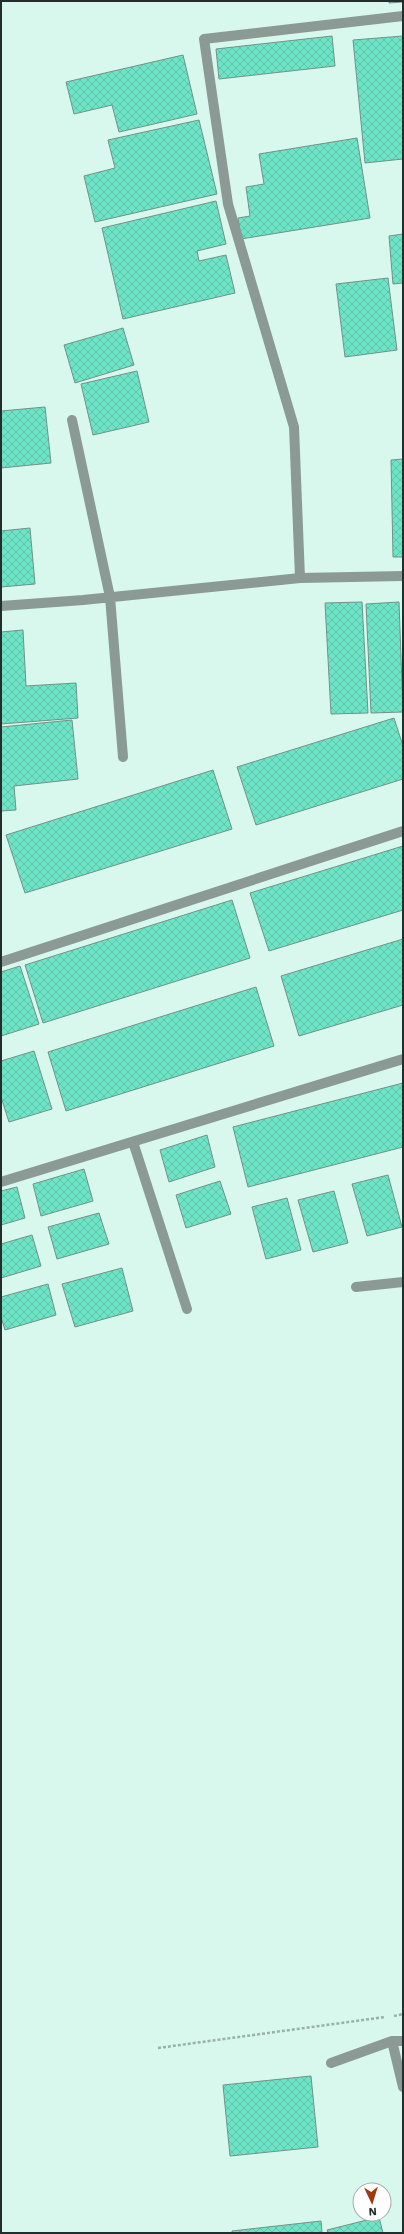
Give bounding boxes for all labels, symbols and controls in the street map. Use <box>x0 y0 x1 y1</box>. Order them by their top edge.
north arrow <box>352 2182 392 2222</box>
text: N <box>368 2205 377 2218</box>

